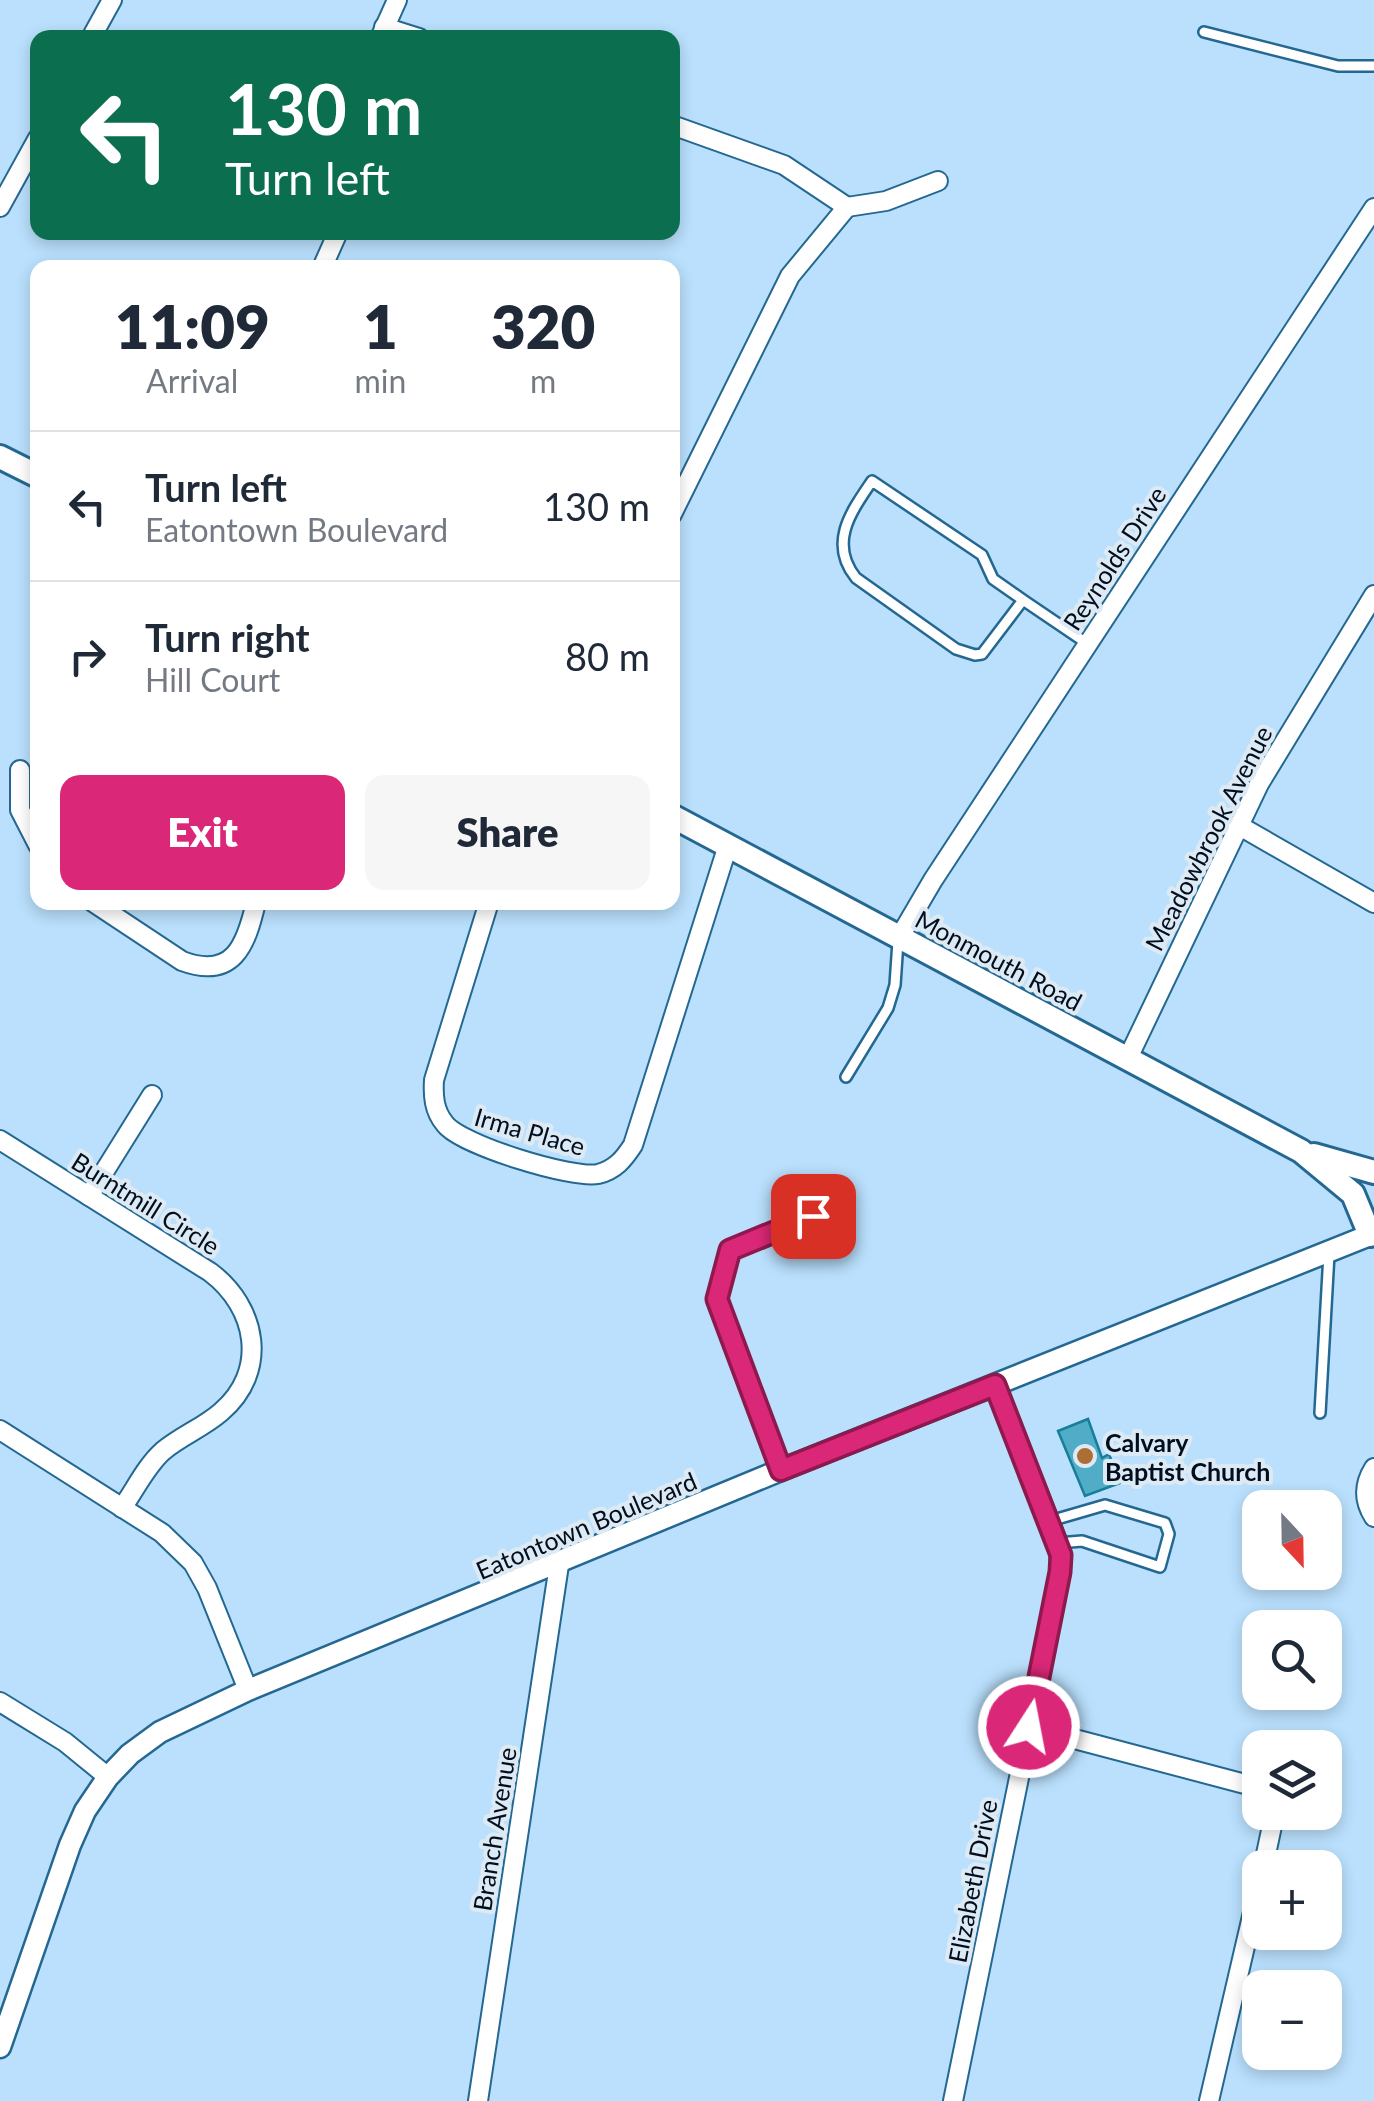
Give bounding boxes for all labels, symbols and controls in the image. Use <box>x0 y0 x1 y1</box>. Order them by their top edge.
text: 130 m <box>225 66 422 150</box>
icon: left <box>60 70 190 200</box>
text: Turn left <box>225 151 390 205</box>
text: 11:09 <box>115 290 270 362</box>
text: 1 <box>363 290 398 362</box>
text: 320 <box>491 290 595 362</box>
text: Arrival <box>146 361 238 400</box>
text: min <box>354 361 406 400</box>
text: m <box>530 361 556 400</box>
text: Turn left <box>145 464 287 510</box>
icon: left <box>60 479 115 534</box>
street label: Reynolds Drive <box>1056 480 1172 636</box>
text: 130 m <box>543 483 650 529</box>
text: Eatontown Boulevard <box>145 510 448 549</box>
text: Turn right <box>145 614 310 660</box>
icon: right <box>60 629 115 684</box>
text: 80 m <box>565 633 650 679</box>
text: Hill Court <box>145 660 280 699</box>
street label: Meadowbrook Avenue <box>1138 721 1278 955</box>
button: Exit <box>60 775 345 890</box>
button: Share <box>365 775 650 890</box>
street label: Monmouth Road <box>911 903 1087 1017</box>
street label: Irma Place <box>471 1101 589 1161</box>
street label: Burntmill Circle <box>66 1146 226 1260</box>
pin <box>771 1174 856 1259</box>
icon: arrive <box>786 1189 841 1244</box>
place label: Calvary Baptist Church <box>1105 1427 1270 1486</box>
marker: Calvary Baptist Church <box>1074 1445 1096 1467</box>
street label: Eatontown Boulevard <box>471 1465 701 1585</box>
north arrow <box>1242 1490 1342 1590</box>
map controls <box>1242 1490 1342 2070</box>
button: search <box>1242 1610 1342 1710</box>
position arrow <box>977 1675 1081 1779</box>
button: layers <box>1242 1730 1342 1830</box>
street label: Branch Avenue <box>466 1745 522 1913</box>
street label: Elizabeth Drive <box>941 1797 1003 1965</box>
button: + <box>1242 1850 1342 1950</box>
button: − <box>1242 1970 1342 2070</box>

